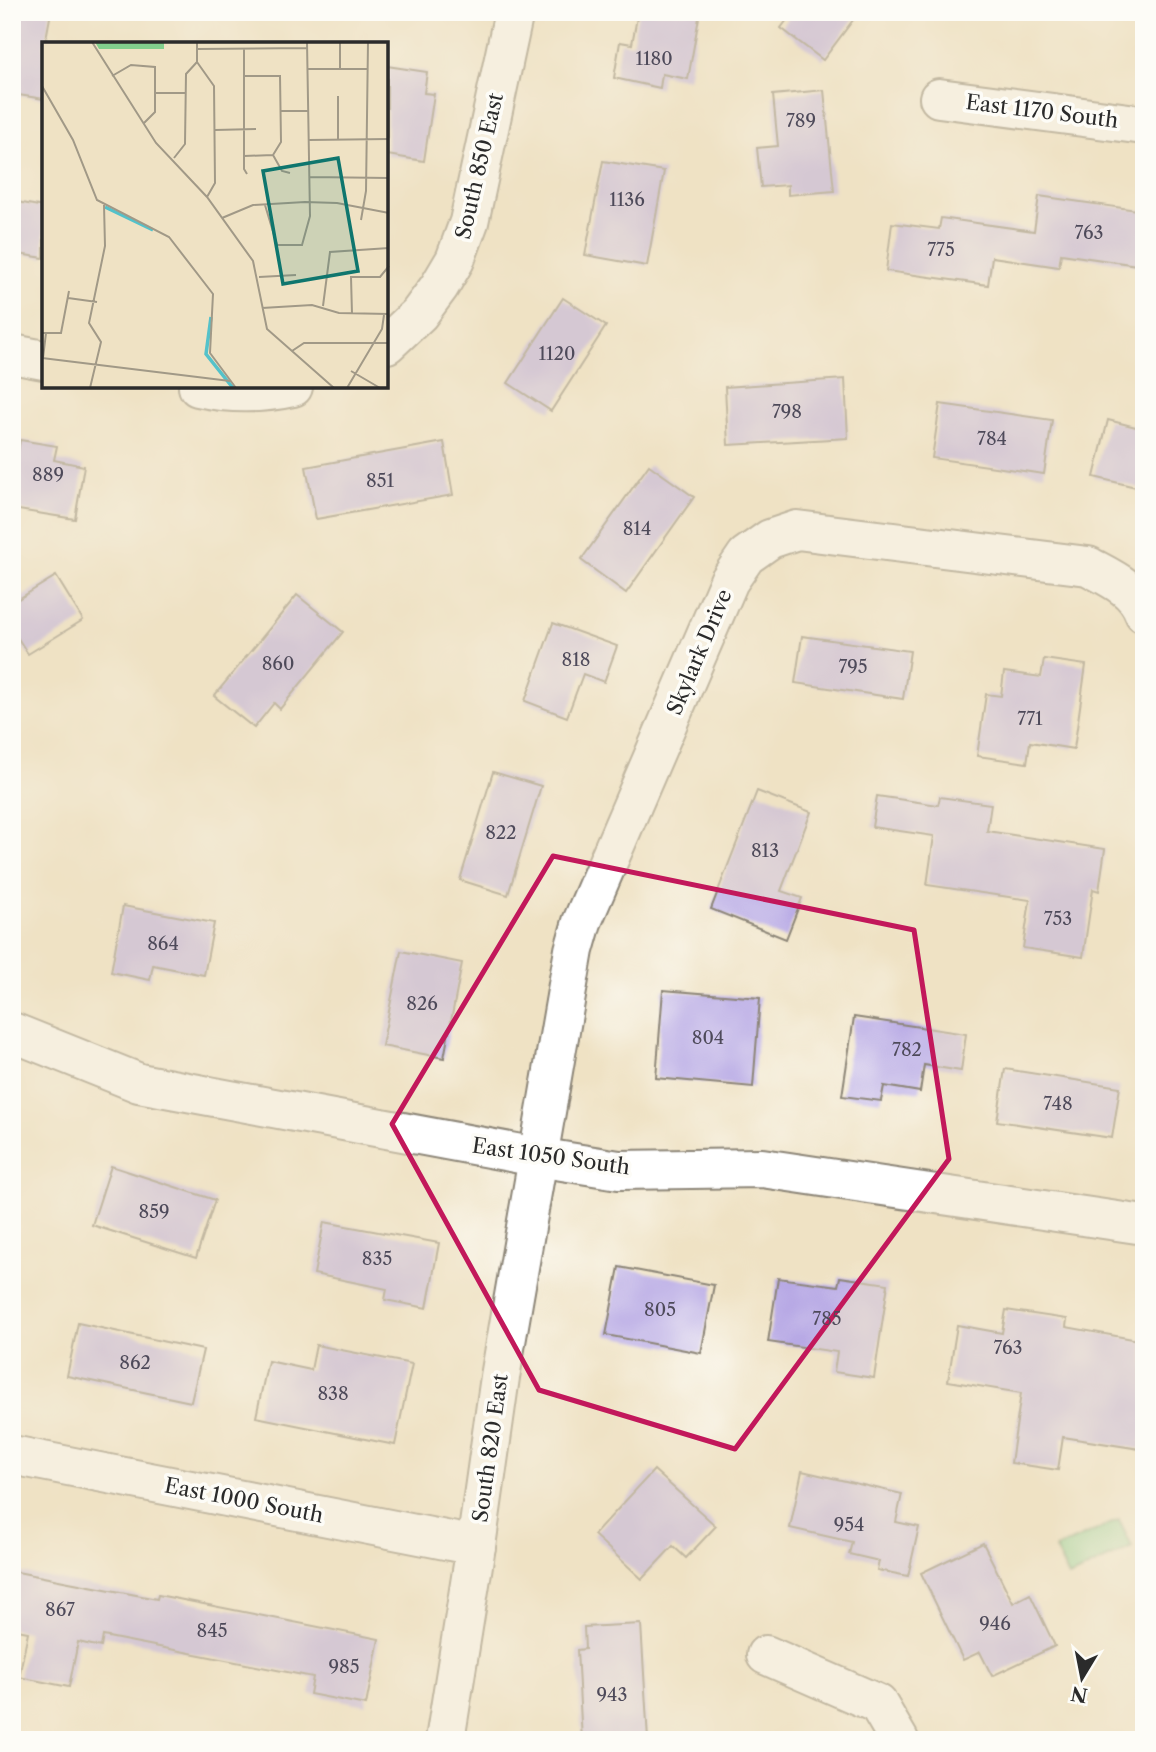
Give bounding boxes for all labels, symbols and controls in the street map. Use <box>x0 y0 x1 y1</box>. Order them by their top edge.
inset map <box>42 42 388 388</box>
house number: 1180 <box>635 48 673 70</box>
street label: East 1170 South <box>964 89 1120 133</box>
street label: South 850 East <box>450 90 508 242</box>
house number: 789 <box>786 110 816 132</box>
house number: 1136 <box>609 189 645 211</box>
house number: 763 <box>1075 222 1103 244</box>
house number: 775 <box>927 239 955 261</box>
house number: 1120 <box>539 343 575 365</box>
house number: 798 <box>772 401 802 423</box>
house number: 784 <box>977 428 1007 450</box>
house number: 889 <box>32 464 64 486</box>
house number: 851 <box>366 470 394 492</box>
house number: 814 <box>623 518 651 540</box>
street label: Skylark Drive <box>661 585 737 719</box>
house number: 818 <box>562 649 590 671</box>
house number: 860 <box>262 653 294 675</box>
house number: 795 <box>838 656 868 678</box>
house number: 771 <box>1017 708 1043 730</box>
house number: 822 <box>485 822 517 844</box>
house number: 813 <box>751 840 779 862</box>
house number: 753 <box>1044 908 1072 930</box>
house number: 864 <box>147 933 179 955</box>
house number: 826 <box>406 993 438 1015</box>
house number: 804 <box>692 1027 724 1049</box>
house number: 782 <box>892 1039 922 1061</box>
house number: 748 <box>1043 1093 1073 1115</box>
street label: East 1050 South <box>471 1133 631 1179</box>
house number: 859 <box>139 1201 170 1223</box>
house number: 835 <box>362 1248 392 1270</box>
house number: 805 <box>644 1299 676 1321</box>
house number: 785 <box>812 1308 842 1330</box>
house number: 763 <box>994 1337 1022 1359</box>
house number: 862 <box>119 1352 151 1374</box>
street label: South 820 East <box>467 1371 513 1524</box>
house number: 838 <box>317 1383 349 1405</box>
street label: East 1000 South <box>163 1472 325 1528</box>
house number: 954 <box>834 1514 864 1536</box>
house number: 867 <box>45 1599 75 1621</box>
house number: 946 <box>979 1613 1011 1635</box>
house number: 845 <box>197 1620 227 1642</box>
north arrow <box>1048 1644 1118 1714</box>
house number: 985 <box>329 1656 360 1678</box>
text: N <box>1069 1681 1089 1707</box>
house number: 943 <box>597 1684 627 1706</box>

